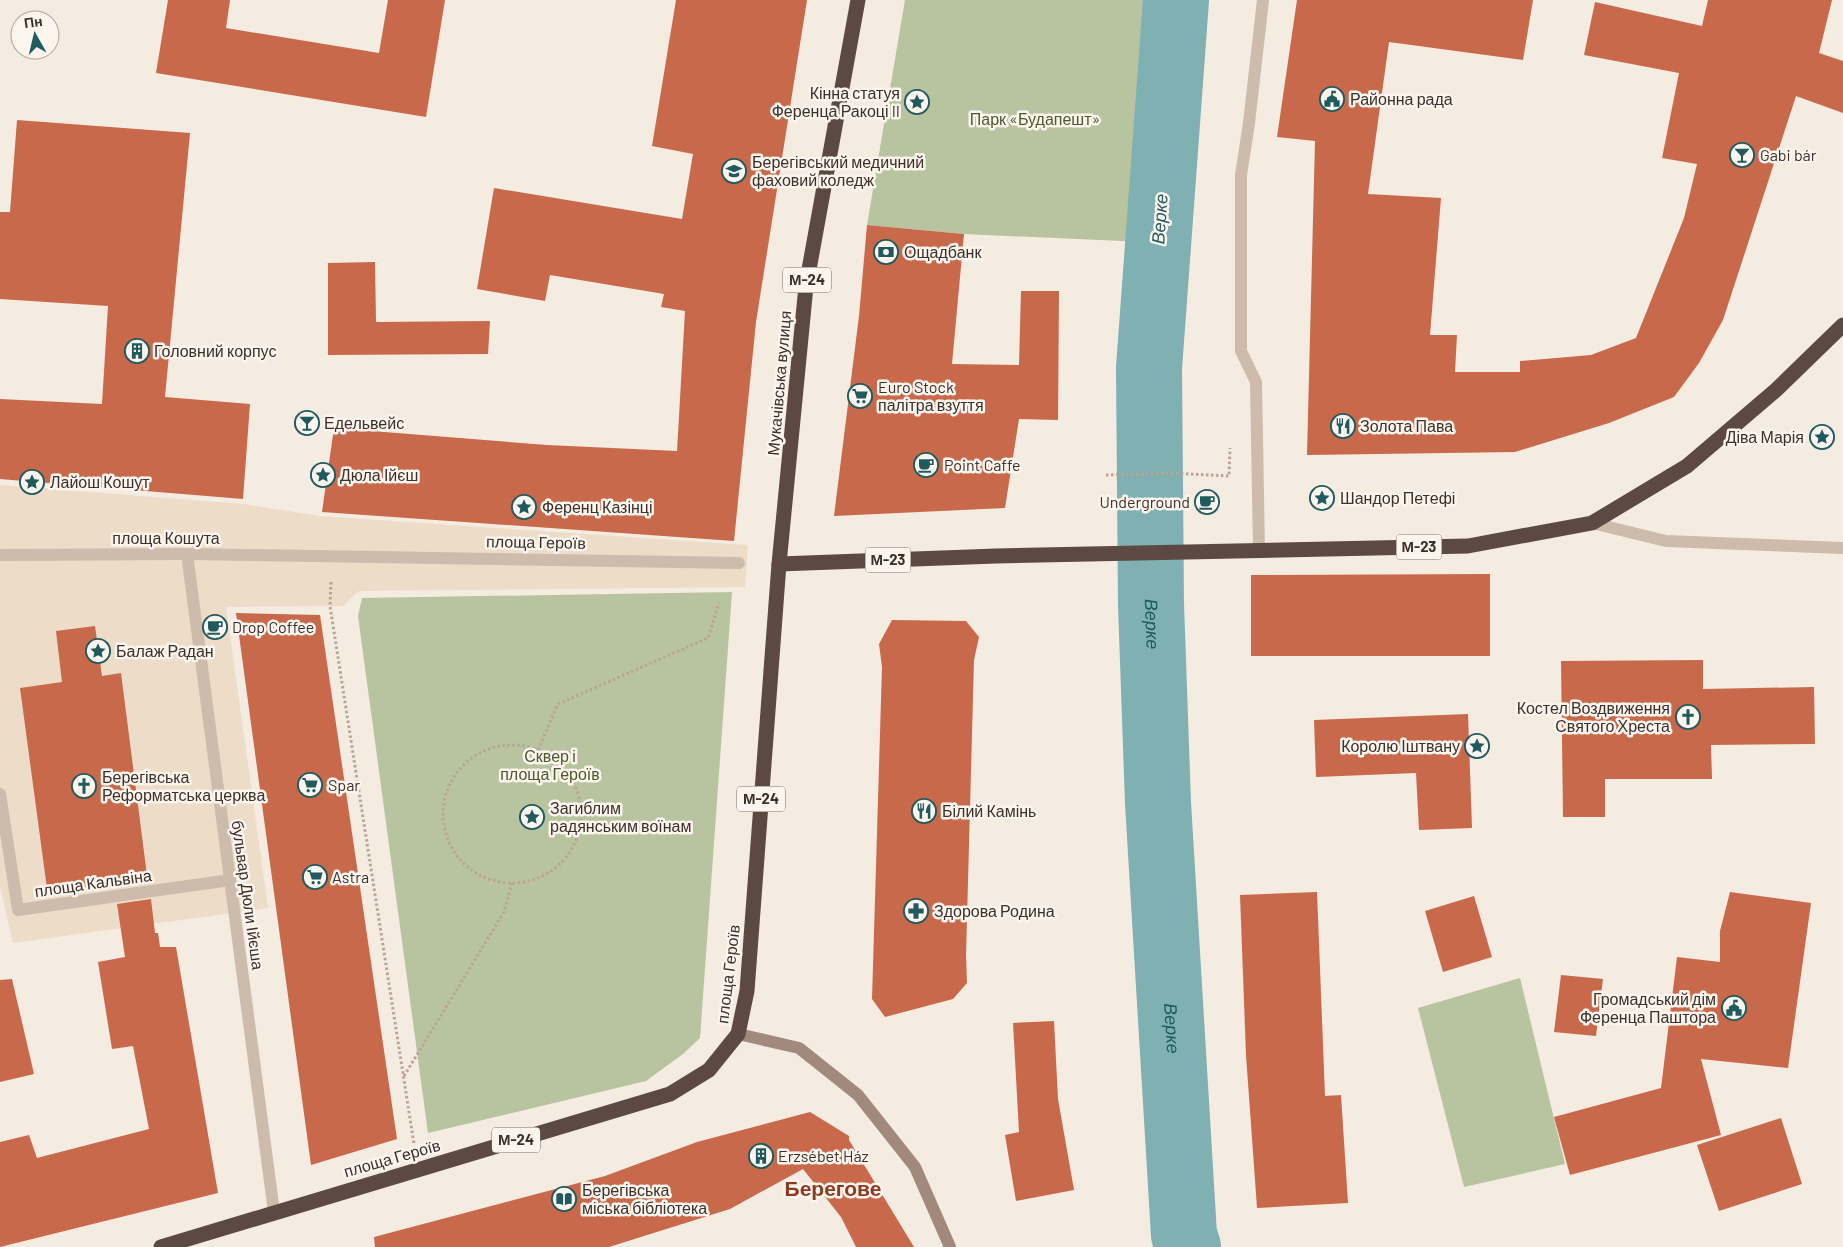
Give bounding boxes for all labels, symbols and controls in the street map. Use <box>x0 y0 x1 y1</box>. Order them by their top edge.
north arrow <box>10 10 60 60</box>
text: Пн <box>23 12 43 31</box>
place label: Кінна статуя Ференца Ракоці II <box>772 83 900 120</box>
public building icon: Районна рада <box>1319 86 1345 112</box>
place icon: Кінна статуя Ференца Ракоці II <box>904 89 930 115</box>
place label: Районна рада <box>1350 89 1453 108</box>
park label: Парк «Будапешт» <box>970 109 1100 128</box>
bar icon: Gabi bár <box>1729 142 1755 168</box>
place label: Gabi bár <box>1760 145 1817 164</box>
place label: Берегівський медичний фаховий коледж <box>752 152 924 189</box>
school or university icon: Берегівський медичний фаховий коледж <box>721 158 747 184</box>
water label: Верке <box>1146 193 1172 245</box>
bank icon: Ощадбанк <box>873 239 899 265</box>
place label: Ощадбанк <box>904 242 982 261</box>
road number: М-24 <box>783 268 831 292</box>
street label: Мукачівська вулиця <box>763 310 794 456</box>
building icon: Головний корпус <box>124 338 150 364</box>
place label: Головний корпус <box>154 341 276 360</box>
place label: Euro Stock палітра взуття <box>878 377 984 414</box>
supermarket icon: Euro Stock палітра взуття <box>847 383 873 409</box>
bar icon: Едельвейс <box>294 410 320 436</box>
place label: Едельвейс <box>324 413 404 432</box>
restaurant icon: Золота Пава <box>1330 413 1356 439</box>
place label: Золота Пава <box>1360 416 1453 435</box>
place icon: Діва Марія <box>1809 424 1835 450</box>
place label: Діва Марія <box>1726 427 1804 446</box>
cafe icon: Point Caffe <box>913 452 939 478</box>
place label: Point Caffe <box>944 455 1021 474</box>
place icon: Дюла Ійєш <box>310 462 336 488</box>
place label: Дюла Ійєш <box>340 465 418 484</box>
place icon: Лайош Кошут <box>19 469 45 495</box>
place label: Лайош Кошут <box>50 472 150 491</box>
place icon: Шандор Петефі <box>1309 485 1335 511</box>
place label: Шандор Петефі <box>1340 488 1455 507</box>
cafe icon: Underground <box>1194 489 1220 515</box>
place label: Underground <box>1099 492 1190 511</box>
place icon: Ференц Казінці <box>511 494 537 520</box>
place label: Ференц Казінці <box>542 497 653 516</box>
street label: площа Кошута <box>112 528 220 547</box>
street label: площа Героїв <box>486 531 586 552</box>
road number: М-23 <box>1396 534 1442 560</box>
road number: М-23 <box>866 548 910 572</box>
water label: Верке <box>1141 598 1165 650</box>
cafe icon: Drop Coffee <box>202 614 228 640</box>
place label: Drop Coffee <box>232 617 314 636</box>
place icon: Балаж Радан <box>85 638 111 664</box>
place label: Балаж Радан <box>116 641 214 660</box>
place label: Костел Воздвиження Святого Хреста <box>1517 698 1670 735</box>
church icon: Костел Воздвиження Святого Хреста <box>1675 704 1701 730</box>
place icon: Королю Іштвану <box>1464 733 1490 759</box>
place label: Королю Іштвану <box>1341 736 1460 755</box>
park label: Сквер і площа Героїв <box>500 746 600 783</box>
place label: Берегівська Реформатська церква <box>102 767 265 804</box>
supermarket icon: Spar <box>297 772 323 798</box>
church icon: Берегівська Реформатська церква <box>71 773 97 799</box>
place label: Spar <box>328 775 360 794</box>
road number: М-24 <box>737 786 785 812</box>
place label: Загиблим радянським воїнам <box>550 798 692 835</box>
restaurant icon: Білий Камінь <box>911 798 937 824</box>
place label: Білий Камінь <box>942 801 1036 820</box>
place icon: Загиблим радянським воїнам <box>519 804 545 830</box>
street label: бульвар Дюли Ійєша <box>229 819 268 971</box>
supermarket icon: Astra <box>302 864 328 890</box>
street label: площа Кальвіна <box>33 865 153 900</box>
place label: Astra <box>332 867 369 886</box>
pharmacy icon: Здорова Родина <box>903 898 929 924</box>
place label: Здорова Родина <box>934 901 1055 920</box>
street label: площа Героїв <box>712 923 743 1025</box>
place label: Громадський дім Ференца Паштора <box>1580 989 1716 1026</box>
public building icon: Громадський дім Ференца Паштора <box>1721 995 1747 1021</box>
water label: Верке <box>1160 1003 1185 1054</box>
road number: М-24 <box>492 1128 540 1152</box>
street label: площа Героїв <box>341 1135 442 1180</box>
building icon: Erzsébet Ház <box>748 1143 774 1169</box>
place label: Erzsébet Ház <box>778 1146 869 1165</box>
district label: Берегове <box>785 1175 881 1200</box>
place label: Берегівська міська бібліотека <box>582 1180 707 1217</box>
library icon: Берегівська міська бібліотека <box>551 1186 577 1212</box>

